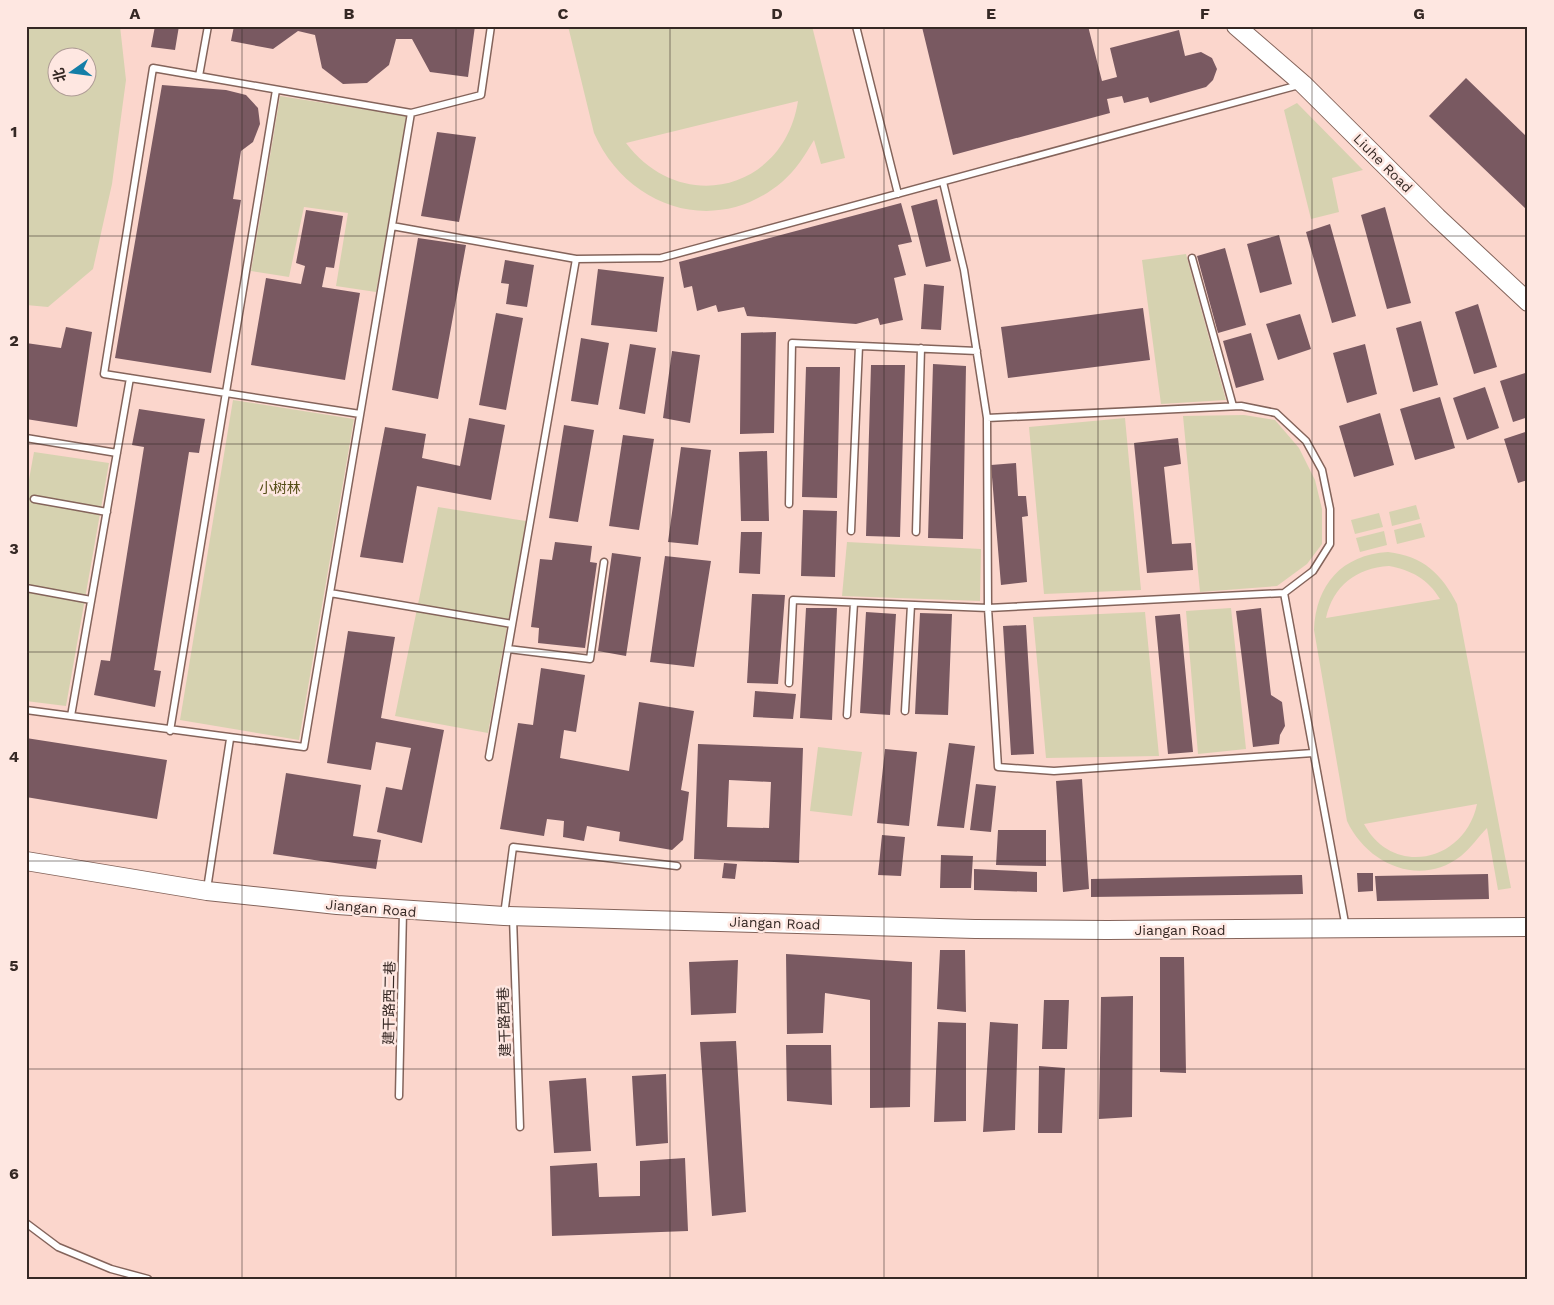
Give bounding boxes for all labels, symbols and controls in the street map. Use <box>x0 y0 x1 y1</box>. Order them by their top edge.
text: A <box>130 4 141 23</box>
text: B <box>344 4 355 23</box>
text: C <box>558 4 569 23</box>
text: D <box>771 4 783 23</box>
text: E <box>986 4 996 23</box>
text: F <box>1200 4 1210 23</box>
text: G <box>1413 4 1425 23</box>
north arrow <box>48 48 98 98</box>
text: 北 <box>50 66 69 84</box>
text: 1 <box>11 122 17 141</box>
street label: Liuhe Road <box>1350 130 1416 196</box>
text: 2 <box>9 331 19 350</box>
park label: 小树林 <box>259 480 301 496</box>
text: 3 <box>9 539 19 558</box>
text: 4 <box>9 747 19 766</box>
street label: Jiangan Road <box>325 896 417 920</box>
street label: Jiangan Road <box>729 913 821 933</box>
street label: Jiangan Road <box>1134 922 1226 938</box>
text: 5 <box>9 956 19 975</box>
street label: 建干路西二巷 <box>380 961 398 1045</box>
street label: 建干路西巷 <box>495 987 513 1057</box>
text: 6 <box>9 1164 19 1183</box>

